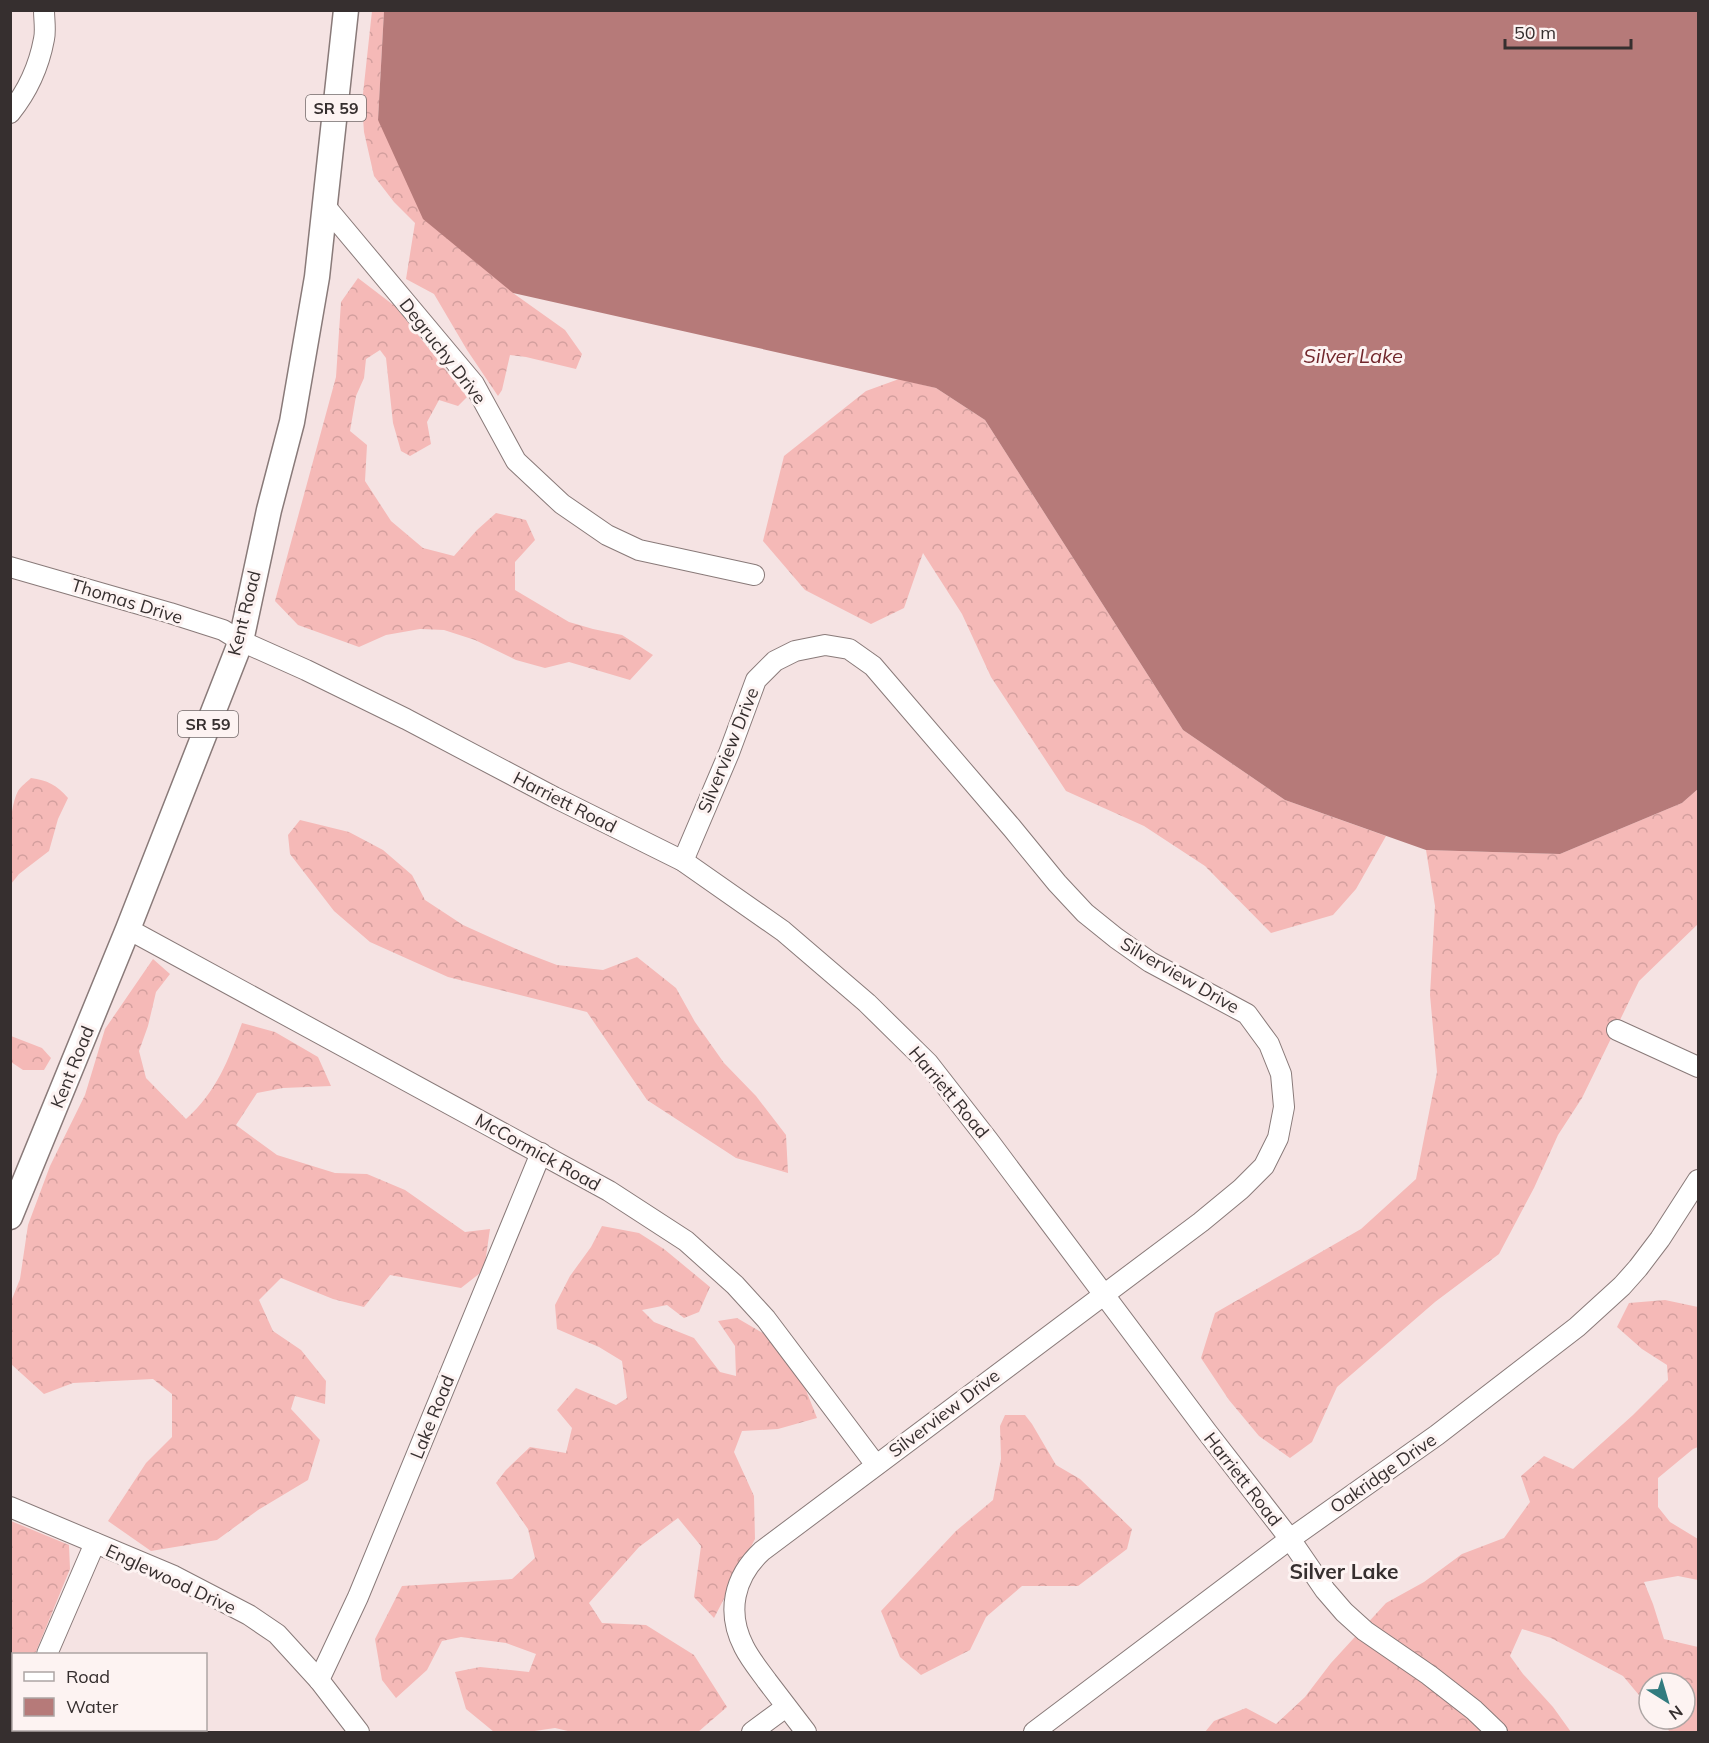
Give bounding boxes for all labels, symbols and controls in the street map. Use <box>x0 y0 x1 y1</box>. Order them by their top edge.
scale bar <box>1505 12 1631 50</box>
text: 50 m <box>1514 21 1556 44</box>
road number: SR 59 <box>306 95 366 121</box>
street label: Degruchy Drive <box>394 293 492 409</box>
water label: Silver Lake <box>1303 343 1403 368</box>
street label: Kent Road <box>222 568 266 658</box>
street label: Thomas Drive <box>68 573 186 629</box>
street label: Silverview Drive <box>692 684 764 816</box>
road number: SR 59 <box>178 711 238 737</box>
street label: Harriett Road <box>509 766 621 838</box>
street label: Silverview Drive <box>1116 932 1244 1018</box>
street label: Kent Road <box>45 1023 99 1111</box>
street label: Harriett Road <box>904 1041 994 1143</box>
street label: McCormick Road <box>471 1108 605 1196</box>
street label: Silverview Drive <box>884 1364 1004 1462</box>
street label: Lake Road <box>405 1372 459 1462</box>
street label: Harriett Road <box>1199 1427 1287 1531</box>
street label: Oakridge Drive <box>1325 1428 1441 1518</box>
street label: Englewood Drive <box>102 1539 240 1619</box>
district label: Silver Lake <box>1290 1558 1398 1584</box>
legend <box>12 1653 207 1731</box>
text: Road <box>66 1665 110 1688</box>
north arrow <box>1637 1671 1697 1731</box>
text: Water <box>66 1695 119 1718</box>
text: N <box>1665 1701 1687 1725</box>

